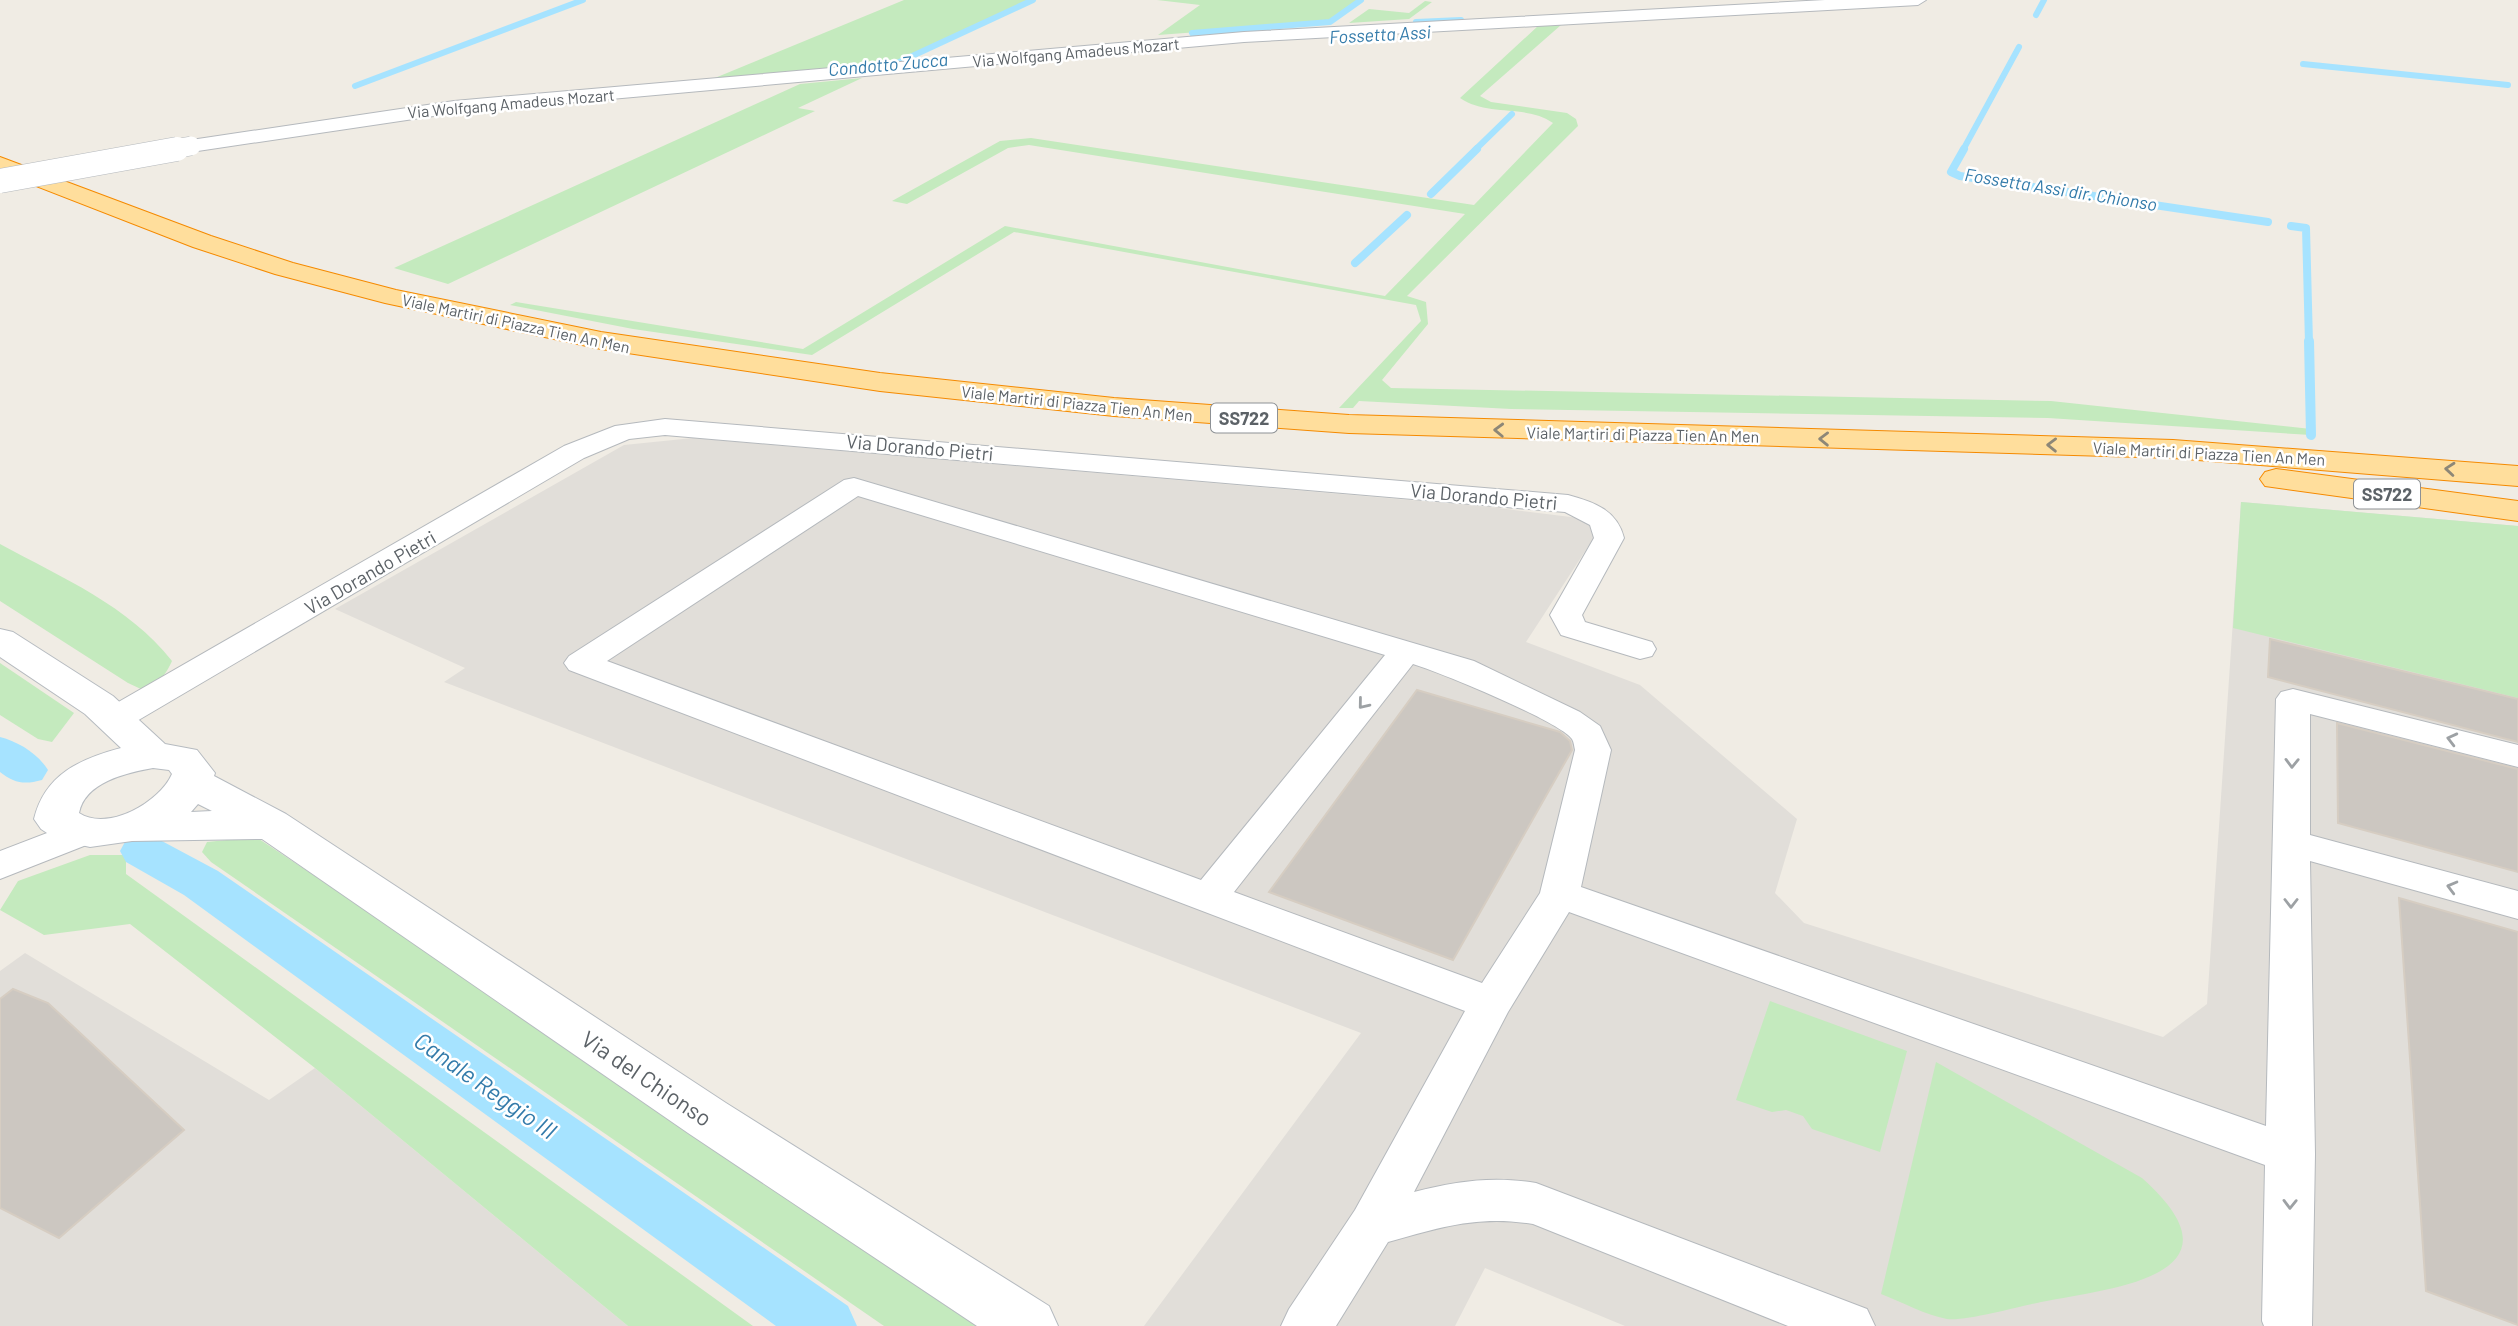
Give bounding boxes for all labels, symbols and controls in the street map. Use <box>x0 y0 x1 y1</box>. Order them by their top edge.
water label: Fossetta Assi <box>1329 20 1432 48</box>
street label: Via Wolfgang Amadeus Mozart <box>972 33 1180 71</box>
water label: Condotto Zucca <box>827 48 949 80</box>
street label: Via Wolfgang Amadeus Mozart <box>407 84 615 122</box>
water label: Fossetta Assi dir. Chionso <box>1963 163 2159 215</box>
street label: Viale Martiri di Piazza Tien An Men <box>400 290 632 356</box>
street label: Viale Martiri di Piazza Tien An Men <box>960 381 1194 425</box>
road number: SS722 <box>1211 404 1277 432</box>
street label: Viale Martiri di Piazza Tien An Men <box>1527 422 1759 446</box>
one-way arrow <box>1493 423 1504 438</box>
street label: Via Dorando Pietri <box>845 429 995 465</box>
one-way arrow <box>1819 431 1829 447</box>
one-way arrow <box>2046 437 2057 452</box>
street label: Viale Martiri di Piazza Tien An Men <box>2092 437 2326 469</box>
one-way arrow <box>2444 462 2455 477</box>
street label: Via Dorando Pietri <box>1409 478 1559 514</box>
road number: SS722 <box>2354 480 2420 508</box>
street label: Via Dorando Pietri <box>300 525 440 619</box>
one-way arrow <box>1359 696 1371 709</box>
one-way arrow <box>2446 733 2458 747</box>
one-way arrow <box>2284 758 2300 768</box>
one-way arrow <box>2446 881 2458 895</box>
one-way arrow <box>2283 898 2299 908</box>
street label: Via del Chionso <box>576 1024 718 1132</box>
water label: Canale Reggio III <box>409 1025 563 1145</box>
one-way arrow <box>2283 1198 2298 1209</box>

